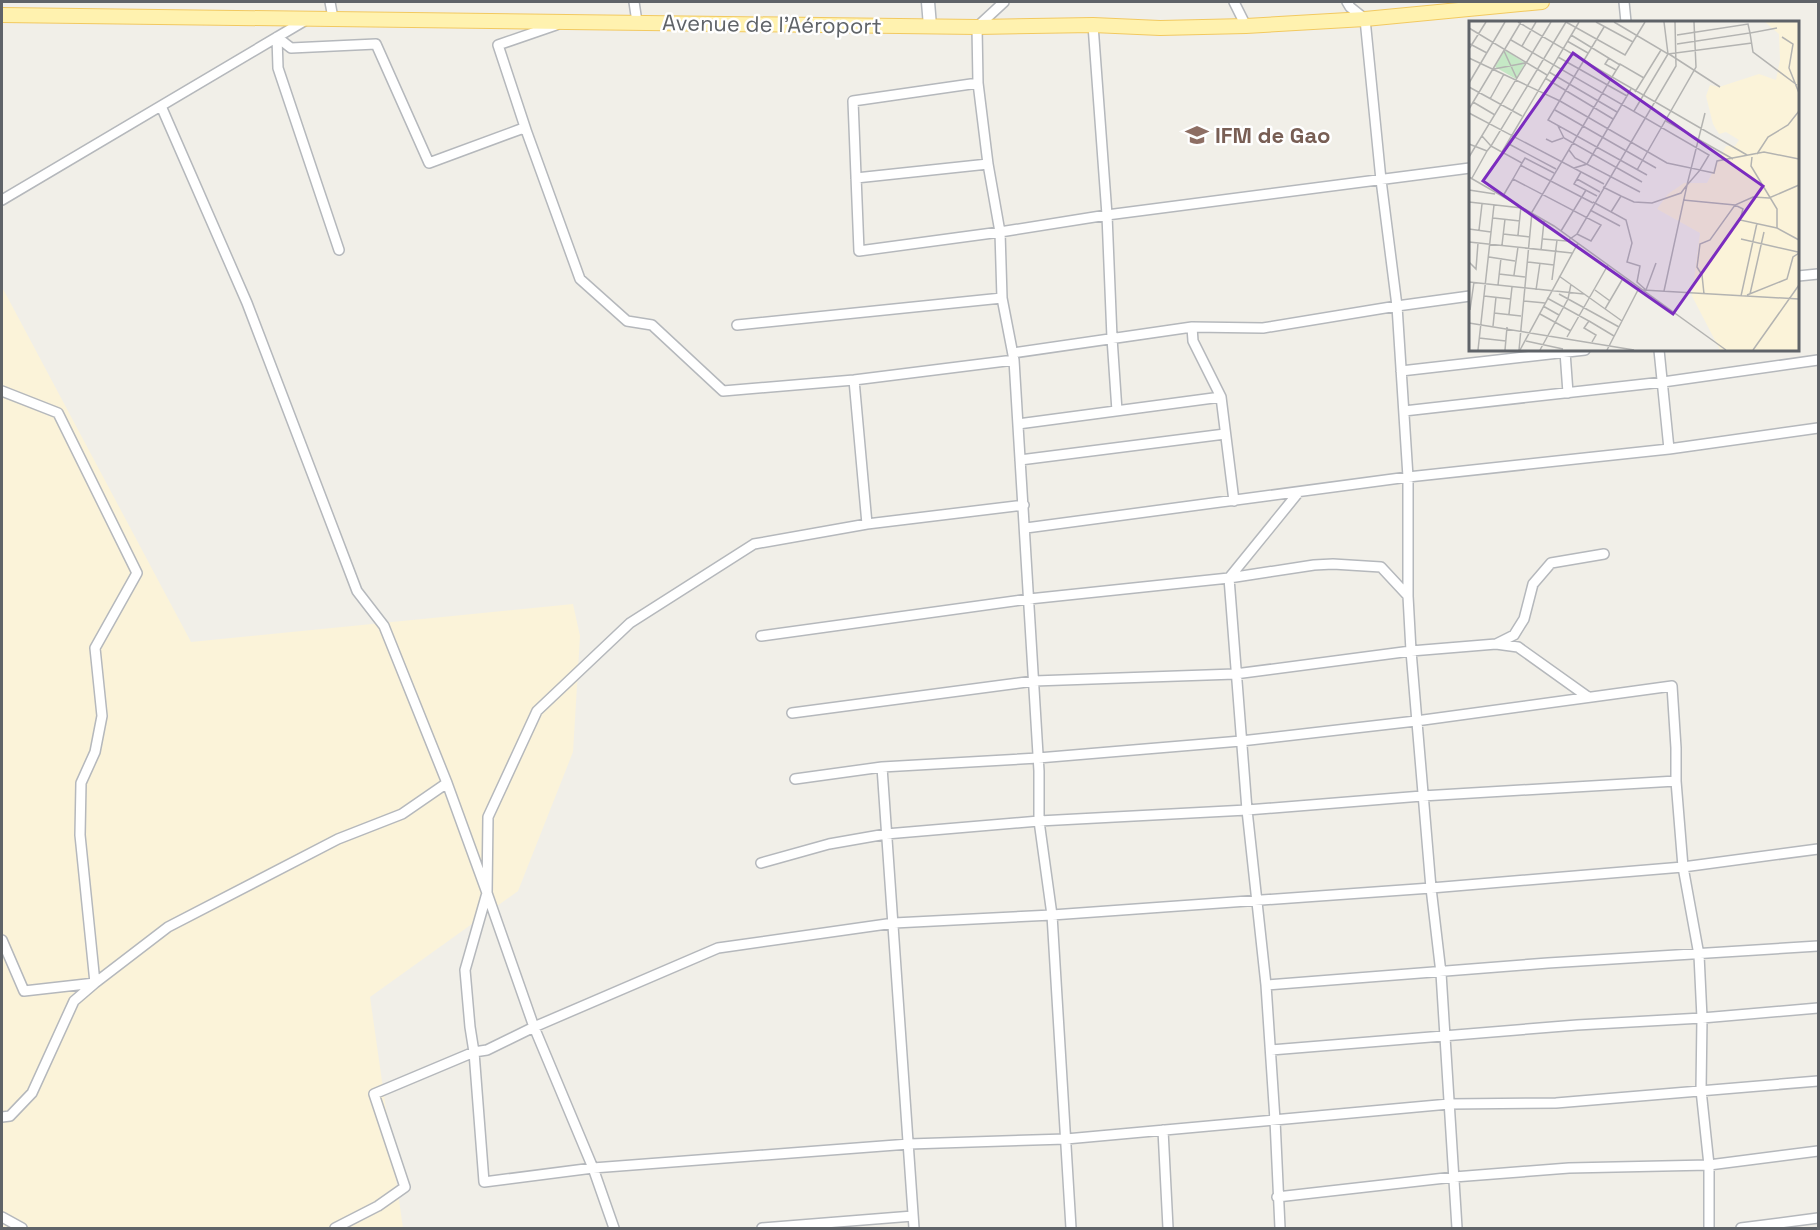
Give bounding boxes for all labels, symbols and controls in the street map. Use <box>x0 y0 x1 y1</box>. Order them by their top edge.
street label: Avenue de l'Aéroport <box>662 8 882 40</box>
inset map <box>1469 21 1799 351</box>
place label: IFM de Gao <box>1215 121 1330 149</box>
school or university icon: IFM de Gao <box>1184 122 1210 148</box>

